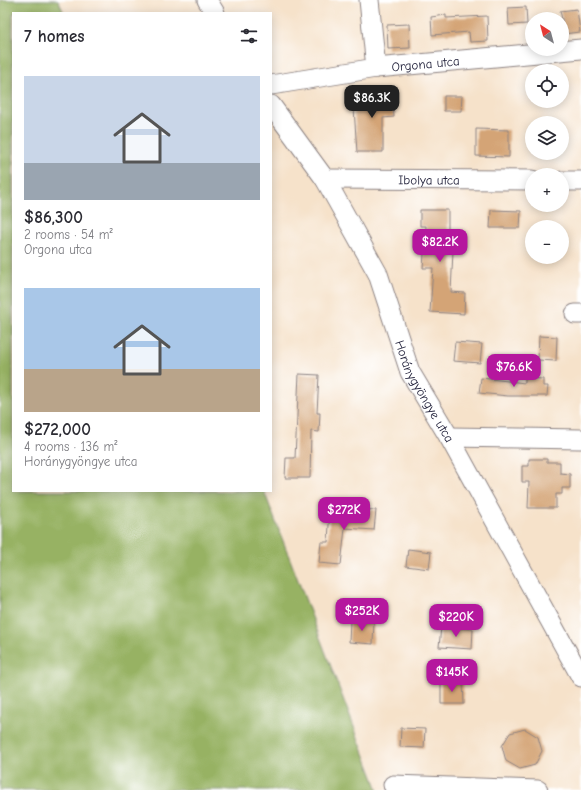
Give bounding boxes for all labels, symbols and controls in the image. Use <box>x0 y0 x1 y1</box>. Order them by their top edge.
north arrow <box>525 12 569 56</box>
map controls <box>525 12 569 264</box>
icon: filters <box>238 25 260 47</box>
text: 7 homes <box>24 27 85 46</box>
street label: Orgona utca <box>391 53 460 75</box>
button: locate <box>525 64 569 108</box>
pin: $86.3K <box>339 85 405 119</box>
text: $86.3K <box>353 90 391 105</box>
icon: home <box>106 102 178 174</box>
button: layers <box>525 116 569 160</box>
button: + <box>525 168 569 212</box>
street label: Ibolya utca <box>398 172 460 188</box>
text: $86,300 <box>24 208 83 227</box>
button: − <box>525 220 569 264</box>
text: 2 rooms · 54 m² <box>24 227 113 242</box>
pin: $82.2K <box>407 229 473 263</box>
text: $82.2K <box>421 234 459 249</box>
text: Orgona utca <box>24 242 92 257</box>
icon: home <box>106 314 178 386</box>
street label: Horánygyöngye utca <box>392 338 457 445</box>
pin: $76.6K <box>481 354 547 388</box>
text: $76.6K <box>496 359 532 374</box>
text: $272,000 <box>24 420 91 439</box>
text: 4 rooms · 136 m² <box>24 439 118 454</box>
text: Horánygyöngye utca <box>24 454 137 469</box>
pin: $272K <box>316 497 372 531</box>
text: $272K <box>327 502 361 517</box>
pin: $252K <box>334 598 390 632</box>
text: $252K <box>345 603 380 618</box>
pin: $220K <box>428 604 484 638</box>
text: $220K <box>438 609 474 624</box>
pin: $145K <box>424 659 480 693</box>
text: $145K <box>435 664 469 679</box>

